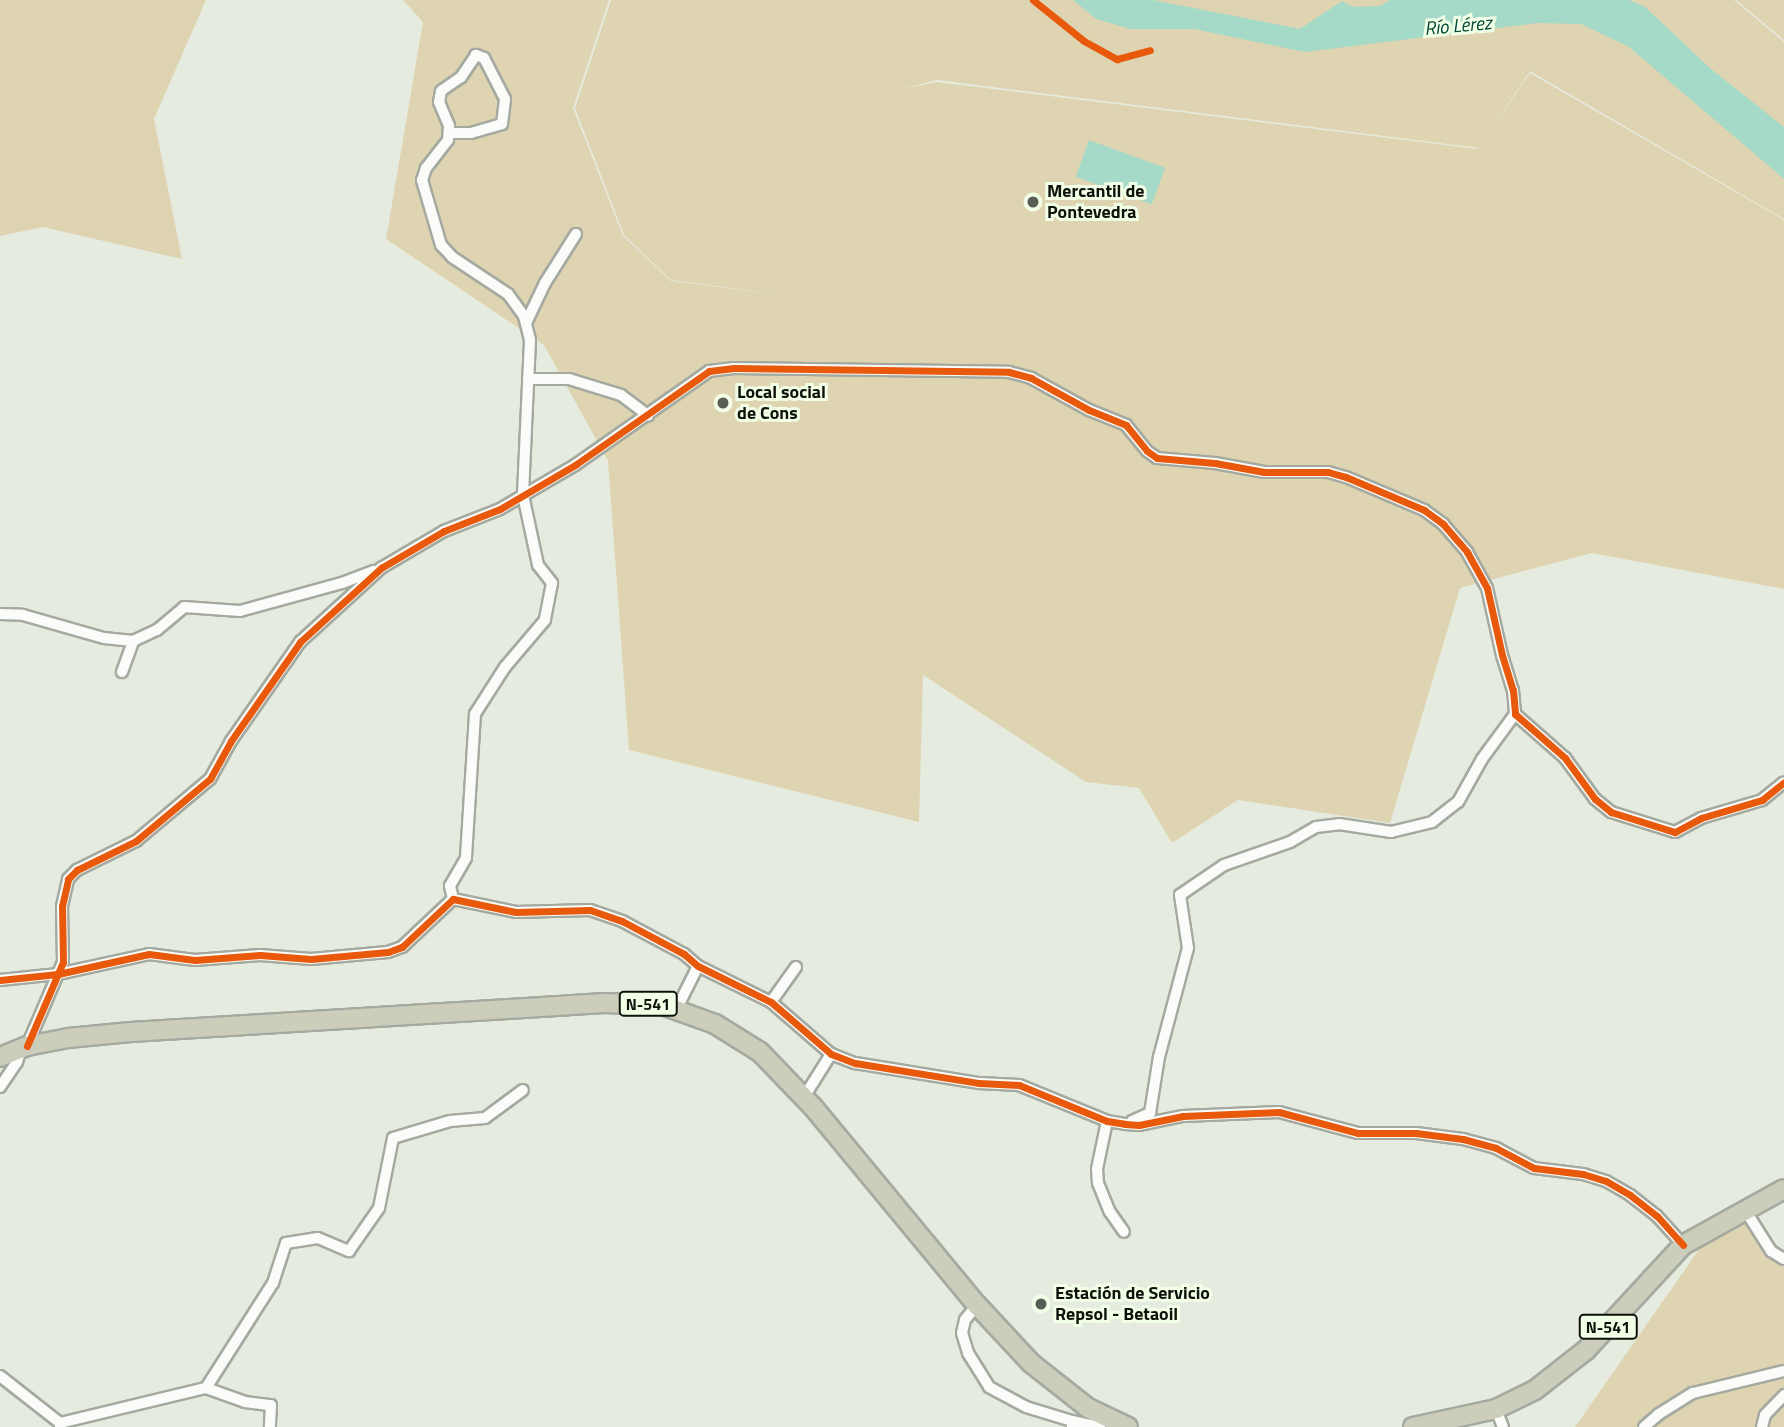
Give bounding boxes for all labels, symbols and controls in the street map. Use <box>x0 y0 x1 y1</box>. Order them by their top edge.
water label: Río Lérez <box>1423 11 1493 39</box>
place label: Mercantil de Pontevedra <box>1047 181 1144 224</box>
marker: Mercantil de Pontevedra <box>1025 194 1041 210</box>
place label: Local social de Cons <box>737 382 826 424</box>
marker: Local social de Cons <box>715 395 731 411</box>
road number: N-541 <box>618 992 678 1016</box>
place label: Estación de Servicio Repsol - Betaoil <box>1055 1283 1210 1326</box>
marker: Estación de Servicio Repsol - Betaoil <box>1033 1296 1049 1312</box>
road number: N-541 <box>1578 1315 1638 1340</box>

